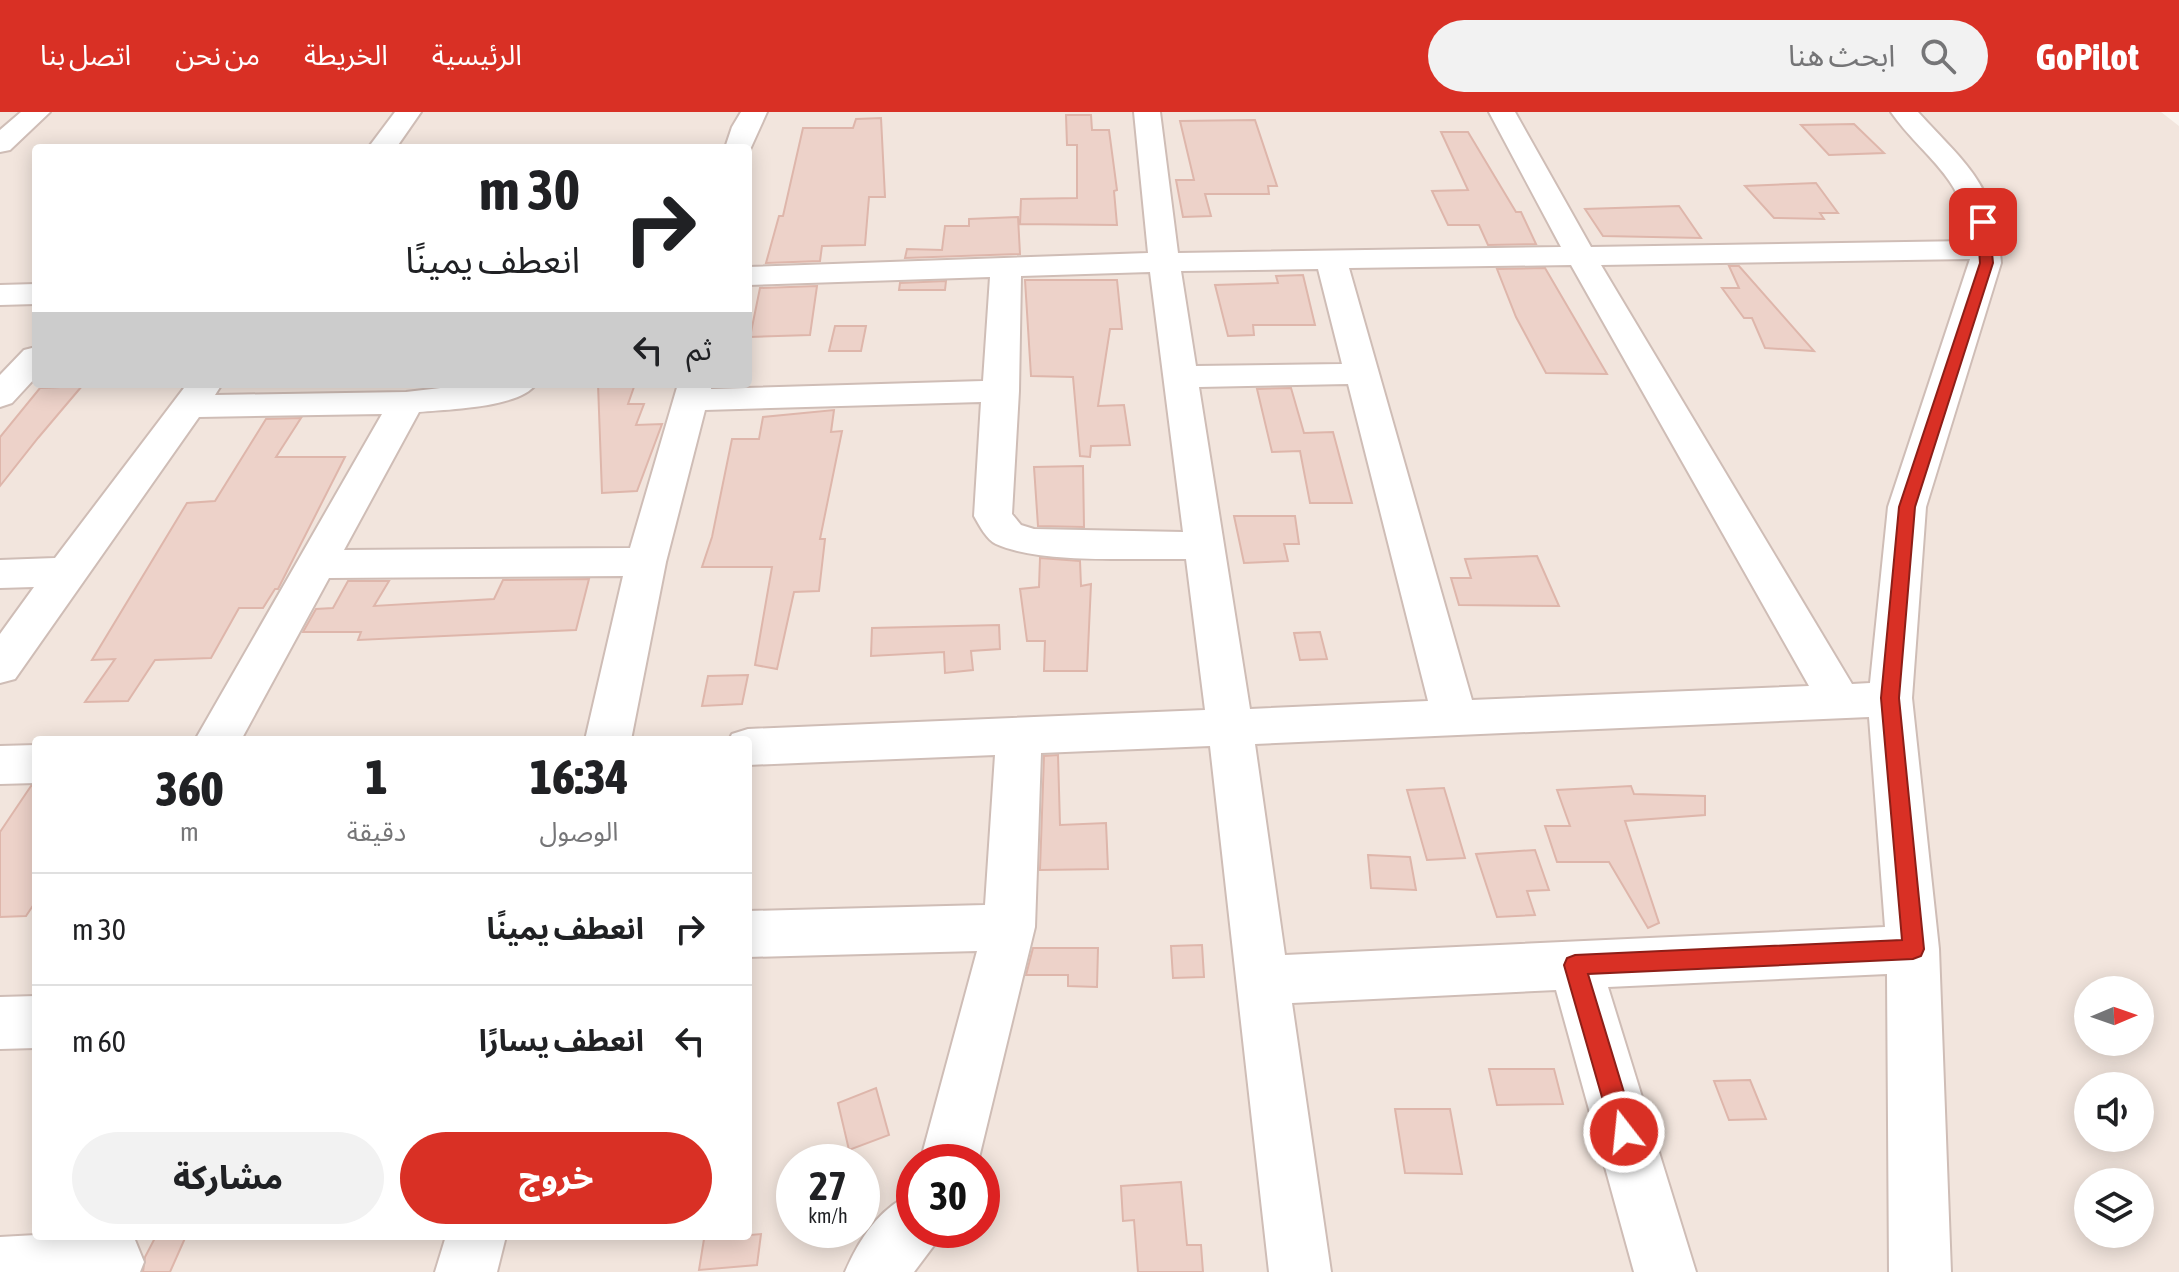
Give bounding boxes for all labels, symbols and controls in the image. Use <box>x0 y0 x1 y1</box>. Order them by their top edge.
search box <box>1428 20 1988 92</box>
icon: search <box>1916 34 1960 78</box>
text: GoPilot <box>2036 35 2139 78</box>
text: ابحث هنا <box>1788 38 1896 72</box>
text: اتصل بنا <box>40 39 131 71</box>
text: من نحن <box>175 39 260 71</box>
text: الخريطة <box>304 39 388 71</box>
text: الرئيسية <box>432 39 522 71</box>
text: 30 m <box>479 158 580 222</box>
icon: right <box>608 176 712 280</box>
pin <box>1949 188 2017 256</box>
icon: arrive <box>1961 200 2005 244</box>
text: انعطف يمينًا <box>405 239 580 281</box>
icon: left <box>626 328 670 372</box>
text: ثم <box>686 332 712 366</box>
text: 1 <box>365 749 388 804</box>
text: 16:34 <box>530 749 628 804</box>
text: 360 <box>156 761 223 816</box>
text: m <box>180 817 199 847</box>
text: دقيقة <box>347 817 406 847</box>
text: الوصول <box>540 817 619 847</box>
icon: right <box>668 907 712 951</box>
text: انعطف يمينًا <box>487 911 644 945</box>
text: 30 m <box>72 912 126 946</box>
north arrow <box>2074 976 2154 1056</box>
map controls <box>2074 976 2154 1248</box>
icon: left <box>668 1019 712 1063</box>
text: انعطف يسارًا <box>479 1023 644 1057</box>
text: 60 m <box>72 1024 126 1058</box>
button: sound <box>2074 1072 2154 1152</box>
position arrow <box>1582 1090 1666 1174</box>
button: مشاركة <box>72 1132 384 1224</box>
button: خروج <box>400 1132 712 1224</box>
speed limit sign: 30 <box>896 1144 1000 1248</box>
text: 27 <box>809 1163 847 1208</box>
button: layers <box>2074 1168 2154 1248</box>
text: km/h <box>808 1204 848 1227</box>

